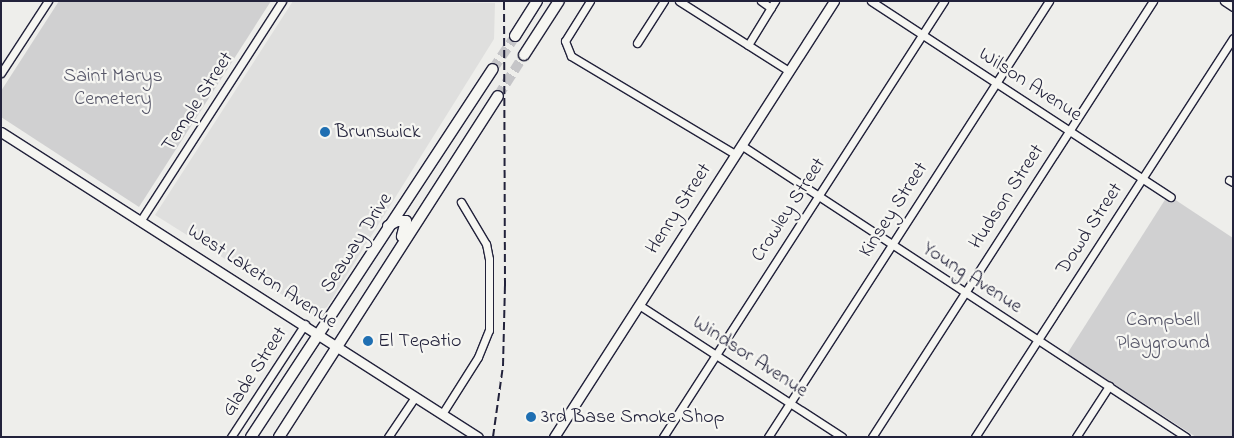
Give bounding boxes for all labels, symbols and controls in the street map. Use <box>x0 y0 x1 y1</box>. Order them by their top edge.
street label: Wilson Avenue <box>974 43 1086 127</box>
street label: Temple Street <box>157 48 239 156</box>
park label: Saint Marys Cemetery <box>63 64 163 111</box>
place label: Brunswick <box>335 120 420 144</box>
marker: Brunswick <box>319 126 331 138</box>
street label: Hudson Street <box>964 140 1050 254</box>
street label: Crowley Street <box>746 154 832 266</box>
street label: Kinsey Street <box>854 158 934 262</box>
street label: Henry Street <box>641 159 717 259</box>
street label: Dowd Street <box>1051 179 1129 279</box>
street label: Seaway Drive <box>316 188 398 298</box>
street label: West Laketon Avenue <box>182 220 342 334</box>
street label: Young Avenue <box>918 237 1026 319</box>
park label: Campbell Playground <box>1116 309 1210 356</box>
street label: Windsor Avenue <box>688 311 812 403</box>
street label: Glade Street <box>217 323 293 421</box>
place label: El Tepatio <box>378 329 461 353</box>
marker: El Tepatio <box>362 335 374 347</box>
place label: 3rd Base Smoke Shop <box>541 405 725 429</box>
marker: 3rd Base Smoke Shop <box>525 411 537 423</box>

